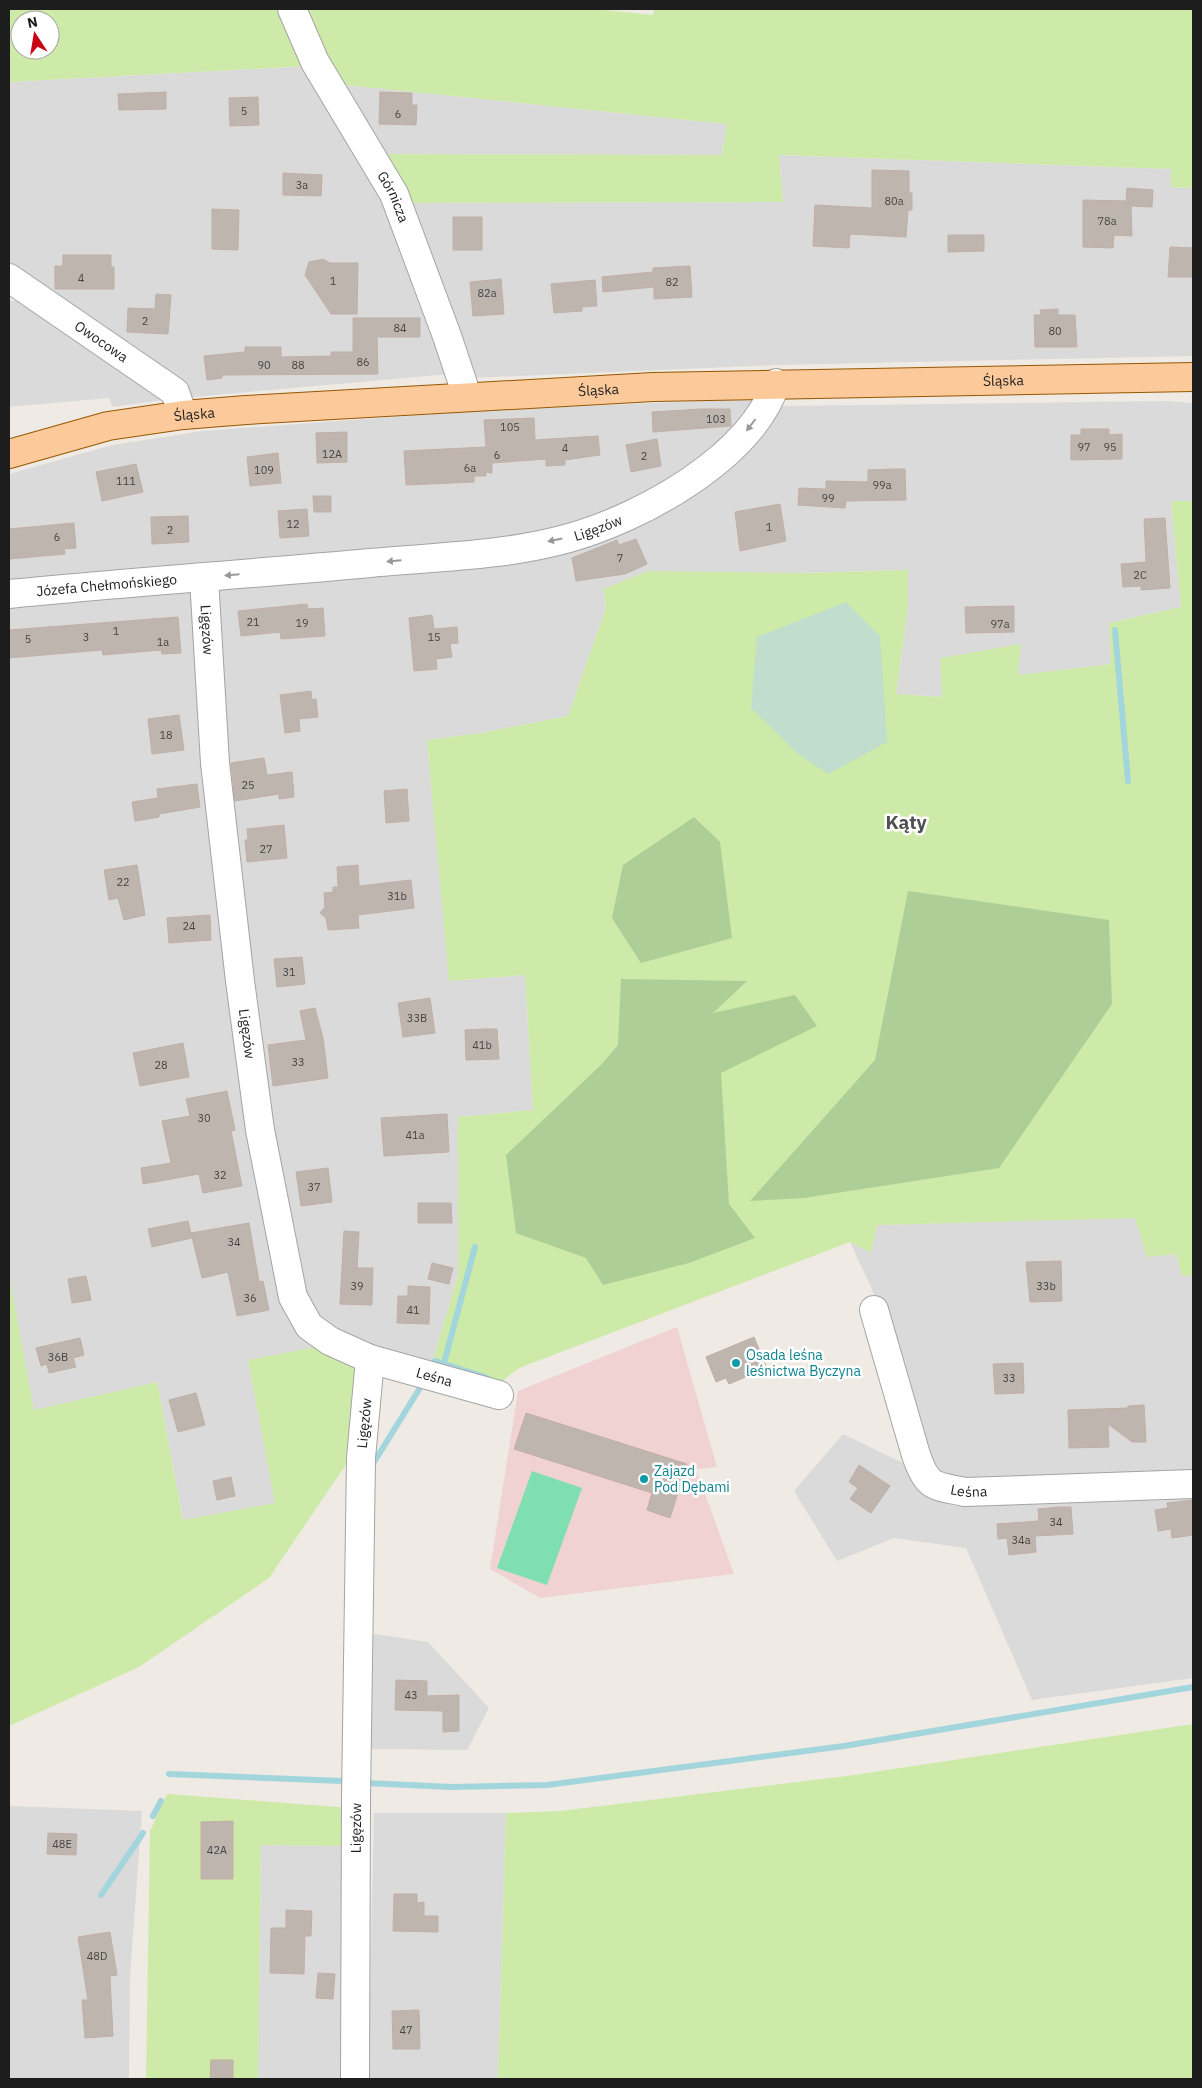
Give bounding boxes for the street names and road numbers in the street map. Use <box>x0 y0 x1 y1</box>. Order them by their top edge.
street label: Górnicza <box>373 168 413 226</box>
street label: Owocowa <box>71 317 132 366</box>
street label: Śląska <box>983 371 1025 390</box>
street label: Śląska <box>577 380 620 400</box>
street label: Śląska <box>172 403 216 425</box>
street label: Ligęzów <box>572 511 625 545</box>
street label: Józefa Chełmońskiego <box>35 570 178 600</box>
street label: Ligęzów <box>197 604 218 656</box>
street label: Ligęzów <box>235 1008 259 1060</box>
street label: Leśna <box>414 1363 455 1391</box>
street label: Ligęzów <box>353 1397 375 1449</box>
street label: Leśna <box>949 1480 988 1501</box>
street label: Ligęzów <box>347 1803 365 1853</box>

